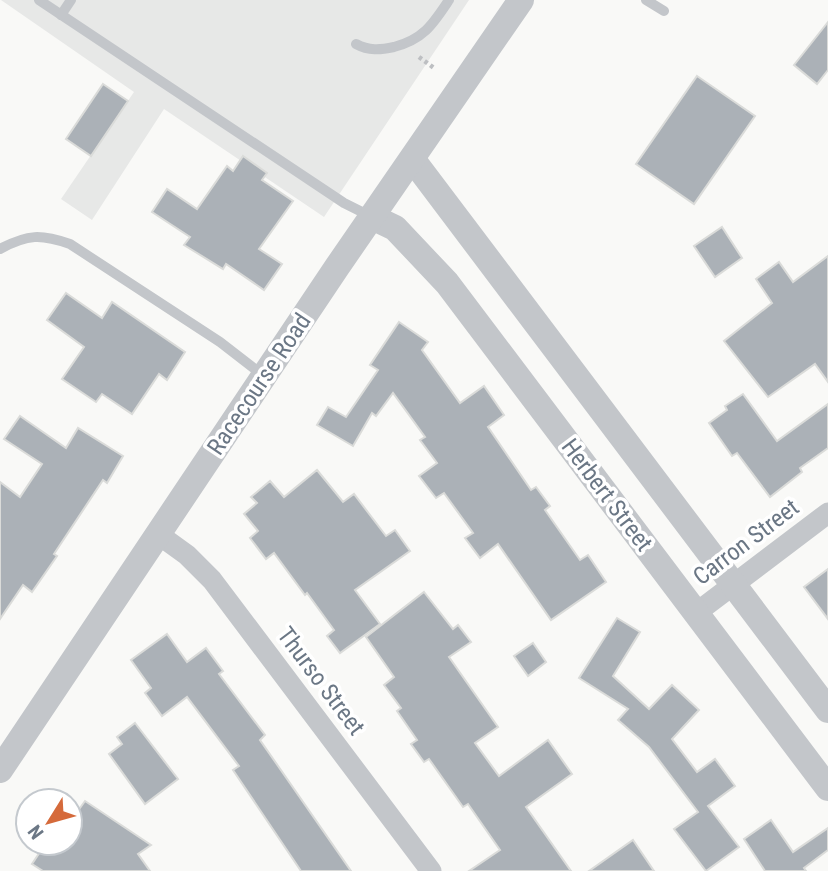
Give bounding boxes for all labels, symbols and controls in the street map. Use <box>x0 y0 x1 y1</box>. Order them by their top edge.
street label: Racecourse Road <box>201 308 317 460</box>
street label: Herbert Street <box>556 433 658 557</box>
street label: Carron Street <box>688 493 804 591</box>
street label: Thurso Street <box>271 622 371 740</box>
north arrow <box>14 787 84 857</box>
text: N <box>23 820 49 843</box>

